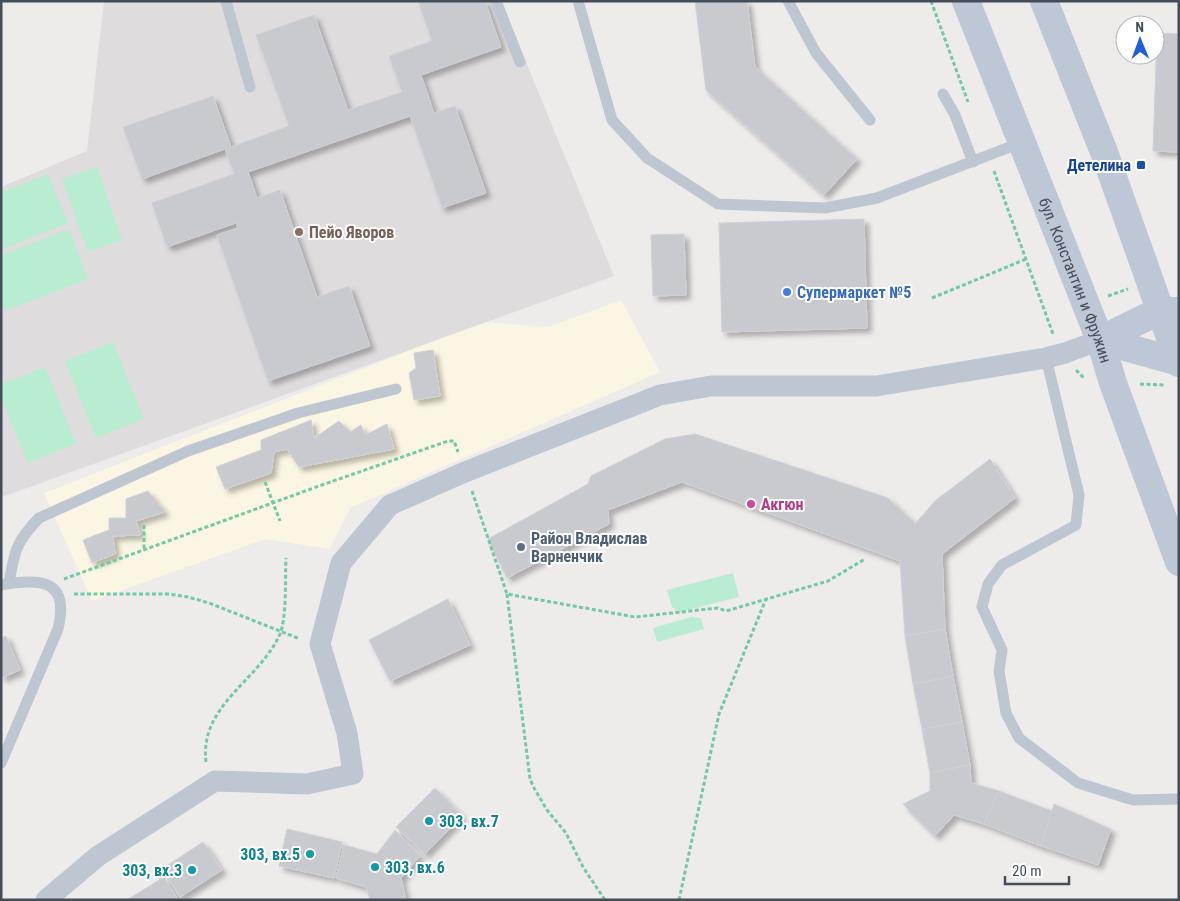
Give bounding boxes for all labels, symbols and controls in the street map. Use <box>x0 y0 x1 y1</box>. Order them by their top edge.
north arrow <box>1115 15 1165 65</box>
text: N <box>1135 19 1144 35</box>
place label: Детелина <box>1067 156 1131 175</box>
marker: Детелина <box>1135 159 1147 171</box>
street label: бул. Константин и Фружин <box>1035 195 1116 365</box>
place label: Пейо Яворов <box>309 223 394 242</box>
marker: Пейо Яворов <box>293 226 305 238</box>
place label: Супермаркет №5 <box>797 283 911 302</box>
marker: Супермаркет №5 <box>781 286 793 298</box>
place label: Акгюн <box>761 495 803 514</box>
marker: Акгюн <box>745 498 757 510</box>
place label: Район Владислав Варненчик <box>531 529 647 566</box>
marker: Район Владислав Варненчик <box>515 541 527 553</box>
place label: 303, вх.7 <box>439 812 499 831</box>
marker: 303, вх.7 <box>423 815 435 827</box>
place label: 303, вх.5 <box>240 845 300 864</box>
marker: 303, вх.5 <box>304 848 316 860</box>
scale bar <box>1005 854 1069 886</box>
place label: 303, вх.6 <box>385 858 445 877</box>
place label: 303, вх.3 <box>122 861 182 880</box>
marker: 303, вх.6 <box>369 861 381 873</box>
text: 20 m <box>1012 862 1042 880</box>
marker: 303, вх.3 <box>186 864 198 876</box>

